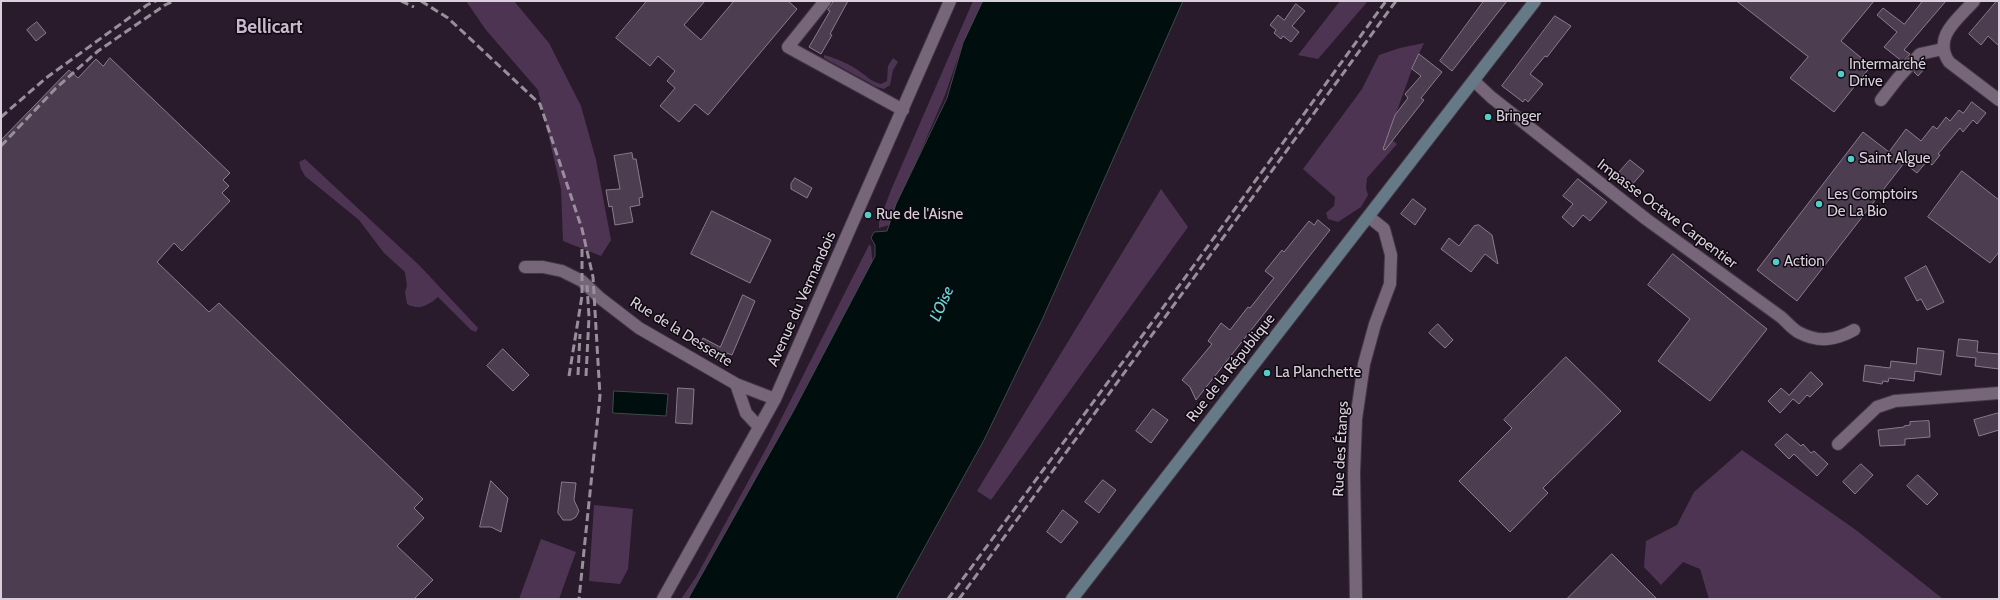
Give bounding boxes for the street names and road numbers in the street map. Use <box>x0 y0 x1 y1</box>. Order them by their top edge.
street label: Impasse Octave Carpentier <box>1593 155 1741 273</box>
street label: Avenue du Vermandois <box>764 229 840 369</box>
street label: Rue de la Desserte <box>626 293 736 371</box>
street label: Rue de la République <box>1183 310 1279 426</box>
street label: Rue des Étangs <box>1330 401 1352 497</box>

